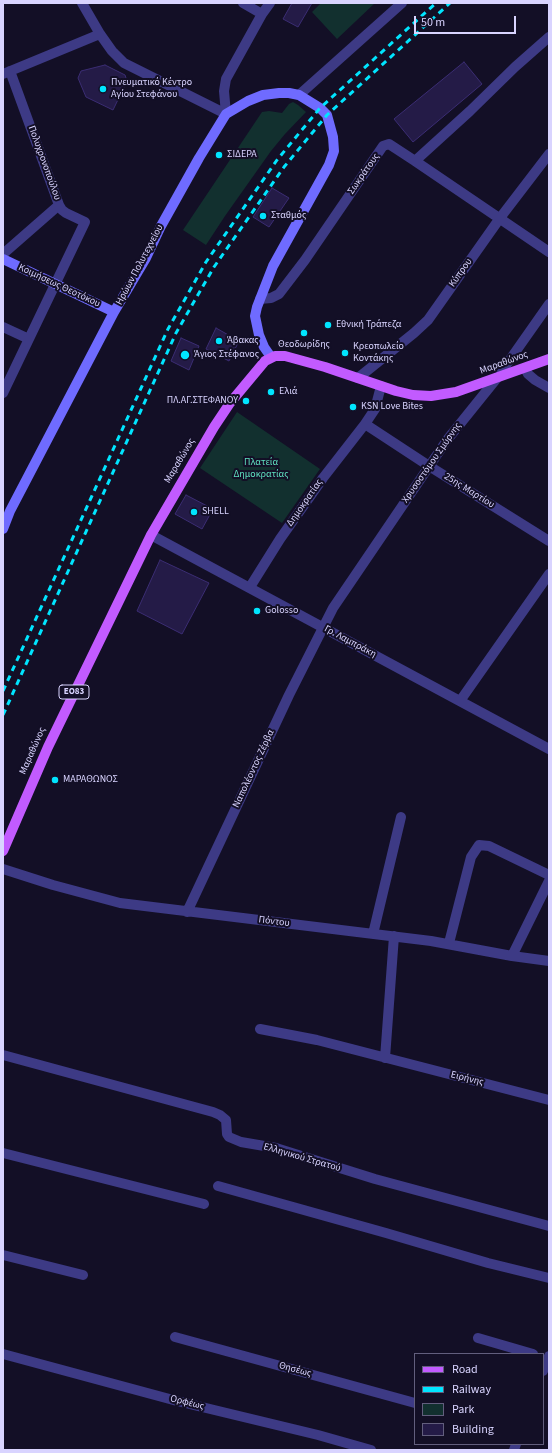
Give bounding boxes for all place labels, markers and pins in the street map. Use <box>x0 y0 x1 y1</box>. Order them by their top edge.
place label: Πνευματικό Κέντρο Αγίου Στεφάνου <box>111 77 192 100</box>
marker: Πνευματικό Κέντρο Αγίου Στεφάνου <box>98 84 108 94</box>
place label: ΣΙΔΕΡΑ <box>227 149 257 161</box>
marker: ΣΙΔΕΡΑ <box>214 150 224 160</box>
place label: Σταθμός <box>271 210 306 222</box>
marker: Σταθμός <box>258 211 268 221</box>
place label: Εθνική Τράπεζα <box>336 319 401 331</box>
marker: Εθνική Τράπεζα <box>323 320 333 330</box>
marker: Θεοδωρίδης <box>299 328 309 338</box>
place label: Άβακας <box>227 335 259 347</box>
marker: Άβακας <box>214 336 224 346</box>
place label: Θεοδωρίδης <box>278 339 330 351</box>
place label: Κρεοπωλείο Κοντάκης <box>353 341 404 364</box>
marker: Κρεοπωλείο Κοντάκης <box>340 348 350 358</box>
marker: Άγιος Στέφανος <box>179 349 191 361</box>
place label: Άγιος Στέφανος <box>194 349 259 361</box>
place label: Ελιά <box>279 386 297 398</box>
marker: Ελιά <box>266 387 276 397</box>
place label: ΠΛ.ΑΓ.ΣΤΕΦΑΝΟΥ <box>167 395 238 407</box>
marker: ΠΛ.ΑΓ.ΣΤΕΦΑΝΟΥ <box>241 396 251 406</box>
place label: KSN Love Bites <box>361 401 423 413</box>
marker: KSN Love Bites <box>348 402 358 412</box>
place label: SHELL <box>202 506 229 518</box>
marker: SHELL <box>189 507 199 517</box>
place label: Golosso <box>265 605 298 617</box>
marker: Golosso <box>252 606 262 616</box>
place label: ΜΑΡΑΘΩΝΟΣ <box>63 774 118 786</box>
marker: ΜΑΡΑΘΩΝΟΣ <box>50 775 60 785</box>

